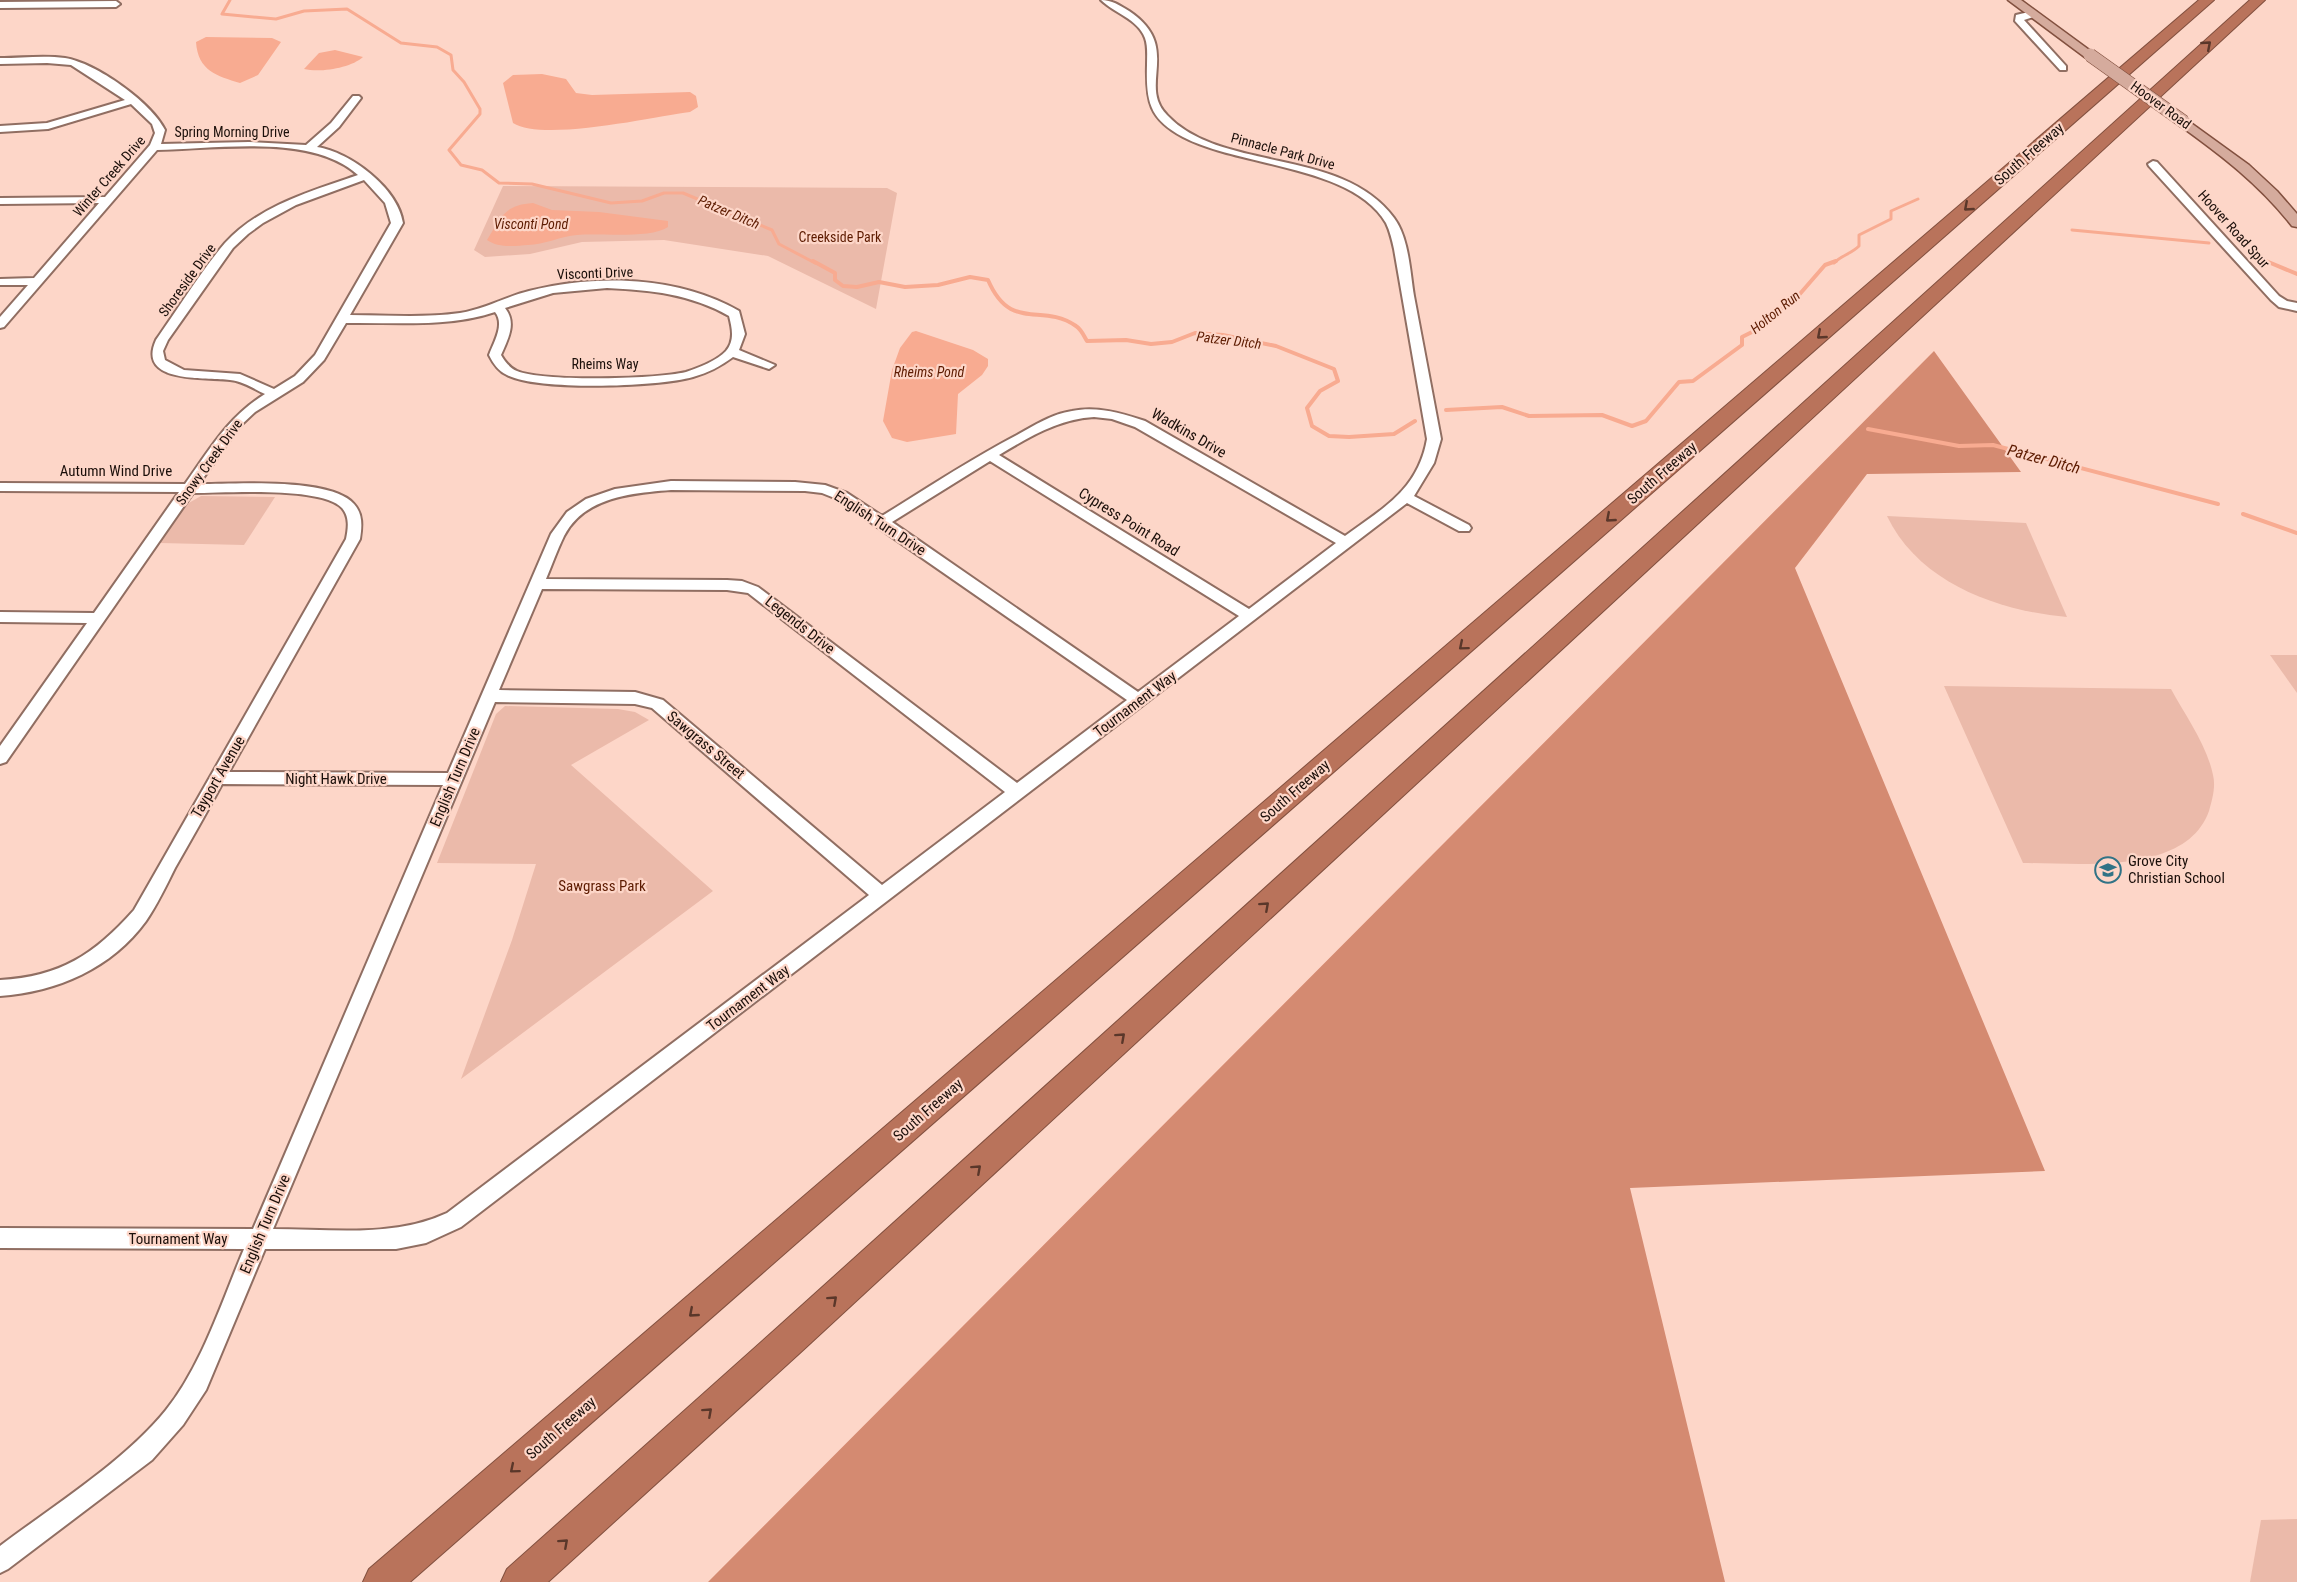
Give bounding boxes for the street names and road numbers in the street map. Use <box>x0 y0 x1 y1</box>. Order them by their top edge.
street label: Hoover Road <box>2128 78 2194 132</box>
street label: South Freeway <box>1991 119 2067 189</box>
street label: Spring Morning Drive <box>174 124 290 140</box>
street label: Pinnacle Park Drive <box>1229 129 1337 173</box>
street label: Winter Creek Drive <box>70 132 149 220</box>
street label: Hoover Road Spur <box>2195 187 2273 271</box>
street label: Shoreside Drive <box>155 240 219 319</box>
street label: Visconti Drive <box>557 264 634 282</box>
street label: Rheims Way <box>572 356 639 372</box>
street label: Wadkins Drive <box>1148 404 1230 462</box>
street label: Snowy Creek Drive <box>173 416 246 508</box>
street label: South Freeway <box>1624 438 1700 508</box>
street label: Autumn Wind Drive <box>60 462 172 480</box>
street label: Cypress Point Road <box>1075 484 1183 560</box>
street label: English Turn Drive <box>831 487 929 559</box>
street label: Legends Drive <box>762 592 838 658</box>
street label: Tournament Way <box>1090 667 1180 741</box>
street label: Sawgrass Street <box>663 707 749 783</box>
street label: English Turn Drive <box>426 725 484 829</box>
street label: Tayport Avenue <box>187 733 249 821</box>
street label: South Freeway <box>1257 756 1333 826</box>
street label: Night Hawk Drive <box>285 770 387 788</box>
street label: Tournament Way <box>703 961 793 1035</box>
street label: South Freeway <box>890 1075 966 1145</box>
street label: English Turn Drive <box>236 1172 294 1276</box>
street label: Tournament Way <box>129 1230 227 1248</box>
street label: South Freeway <box>523 1393 599 1463</box>

